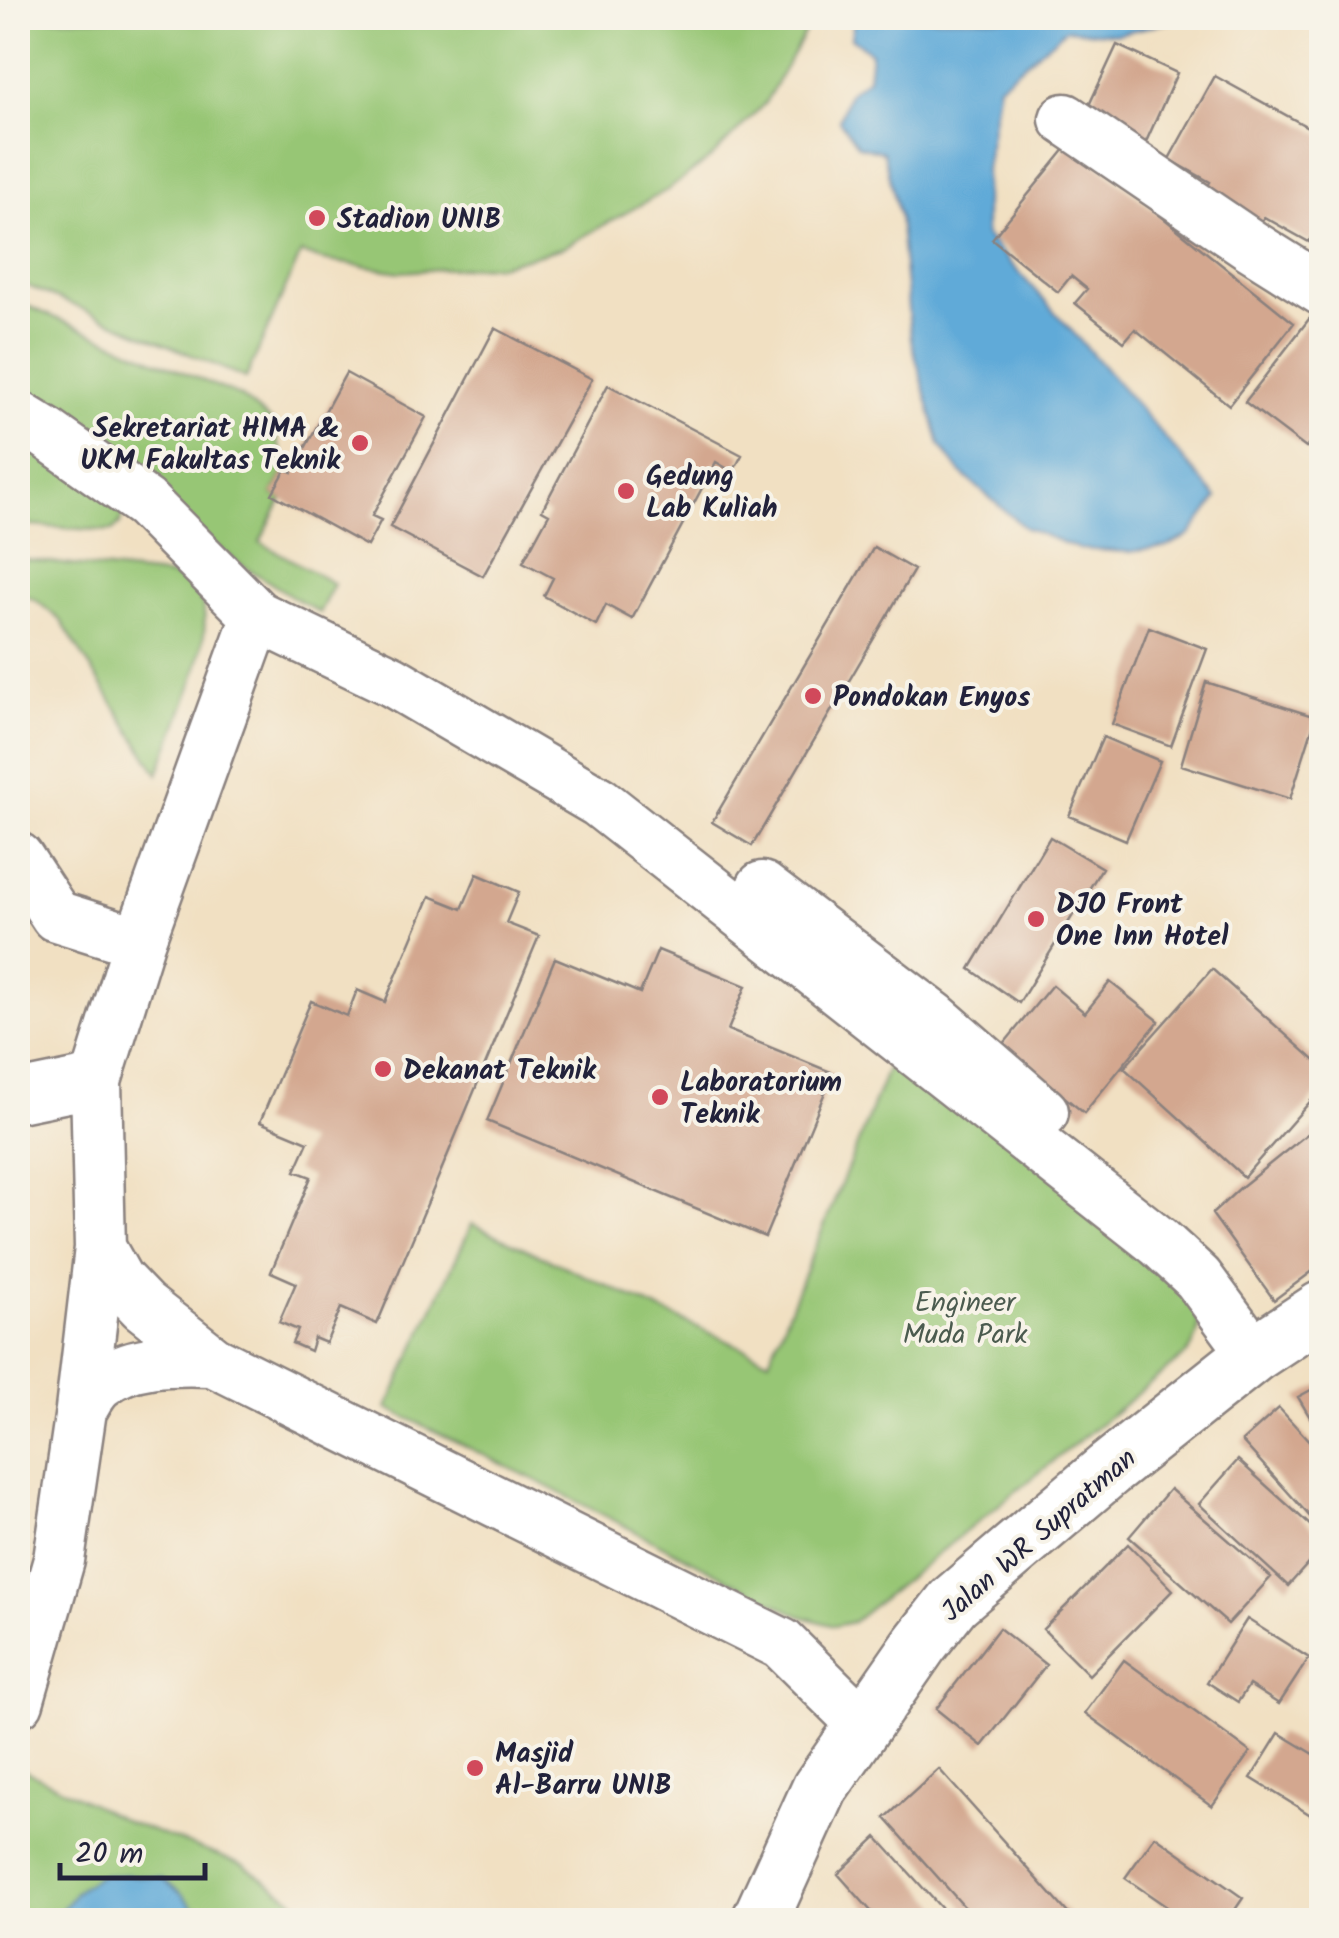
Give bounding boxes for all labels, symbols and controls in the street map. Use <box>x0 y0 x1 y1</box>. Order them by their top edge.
place label: Stadion UNIB <box>337 198 501 243</box>
marker: Stadion UNIB <box>306 207 328 229</box>
place label: Sekretariat HIMA & UKM Fakultas Teknik <box>80 407 341 484</box>
marker: Sekretariat HIMA & UKM Fakultas Teknik <box>349 432 371 454</box>
place label: Gedung Lab Kuliah <box>646 455 777 532</box>
marker: Gedung Lab Kuliah <box>615 480 637 502</box>
place label: Pondokan Enyos <box>833 676 1030 721</box>
marker: Pondokan Enyos <box>802 685 824 707</box>
place label: DJO Front One Inn Hotel <box>1056 883 1229 960</box>
marker: DJO Front One Inn Hotel <box>1025 908 1047 930</box>
place label: Dekanat Teknik <box>403 1049 597 1094</box>
marker: Dekanat Teknik <box>372 1058 394 1080</box>
place label: Laboratorium Teknik <box>680 1061 842 1138</box>
marker: Laboratorium Teknik <box>649 1086 671 1108</box>
park label: Engineer Muda Park <box>903 1281 1028 1358</box>
street label: Jalan WR Supratman <box>932 1438 1148 1634</box>
place label: Masjid Al-Barru UNIB <box>495 1732 672 1809</box>
marker: Masjid Al-Barru UNIB <box>464 1757 486 1779</box>
scale bar <box>60 1818 205 1880</box>
text: 20 m <box>75 1831 143 1879</box>

